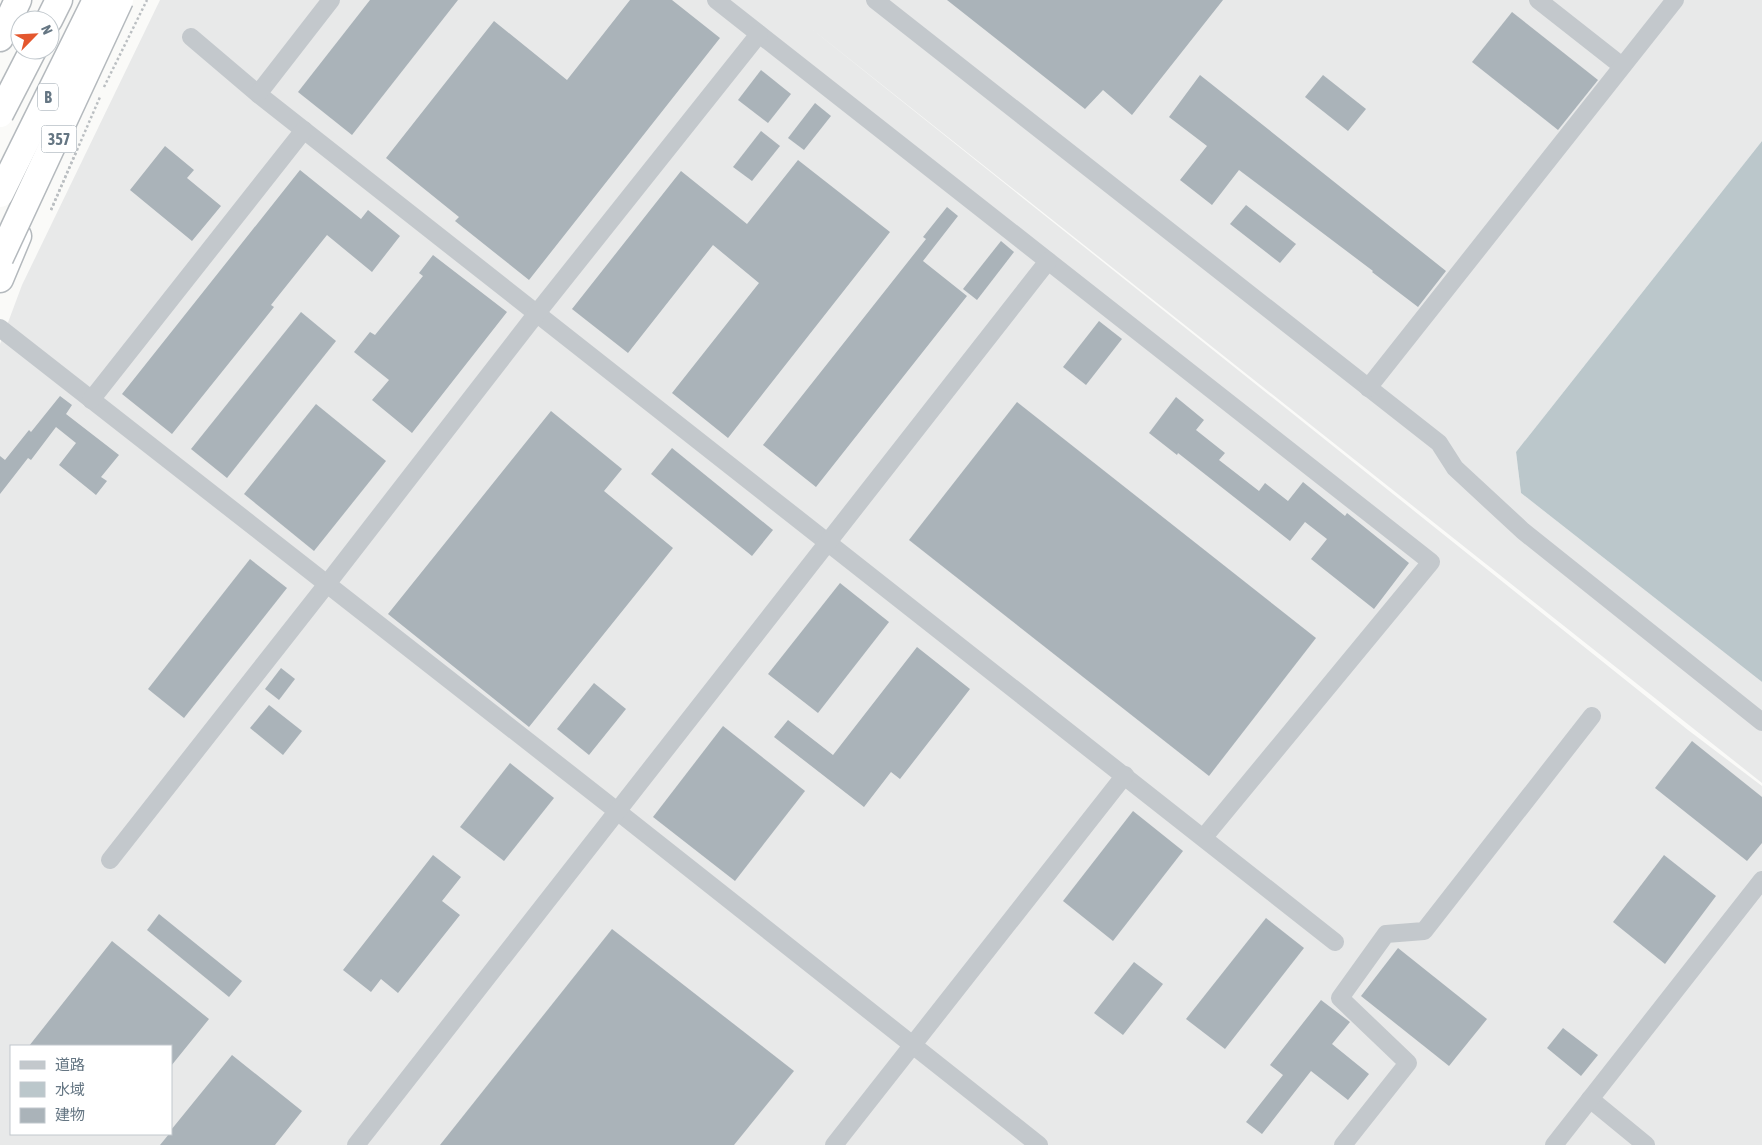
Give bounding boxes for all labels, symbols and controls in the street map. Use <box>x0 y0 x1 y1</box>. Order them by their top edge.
north arrow <box>10 10 60 60</box>
text: N <box>38 23 56 37</box>
road number: B <box>38 84 58 110</box>
road number: 357 <box>42 126 76 152</box>
legend <box>10 1045 172 1135</box>
text: 道路 <box>55 1056 85 1073</box>
text: 水域 <box>55 1081 85 1098</box>
text: 建物 <box>55 1106 85 1123</box>

